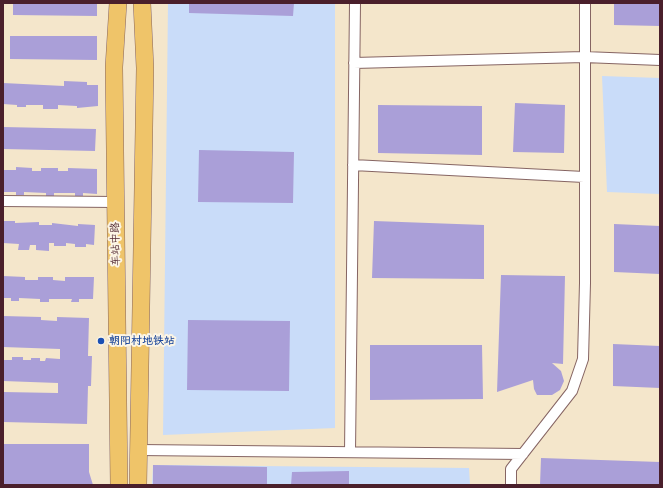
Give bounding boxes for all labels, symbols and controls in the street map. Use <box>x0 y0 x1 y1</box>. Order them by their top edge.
street label: 车站中路 <box>109 222 123 266</box>
place label: 朝阳村地铁站 <box>109 334 175 348</box>
marker: 朝阳村地铁站 <box>96 336 106 346</box>

